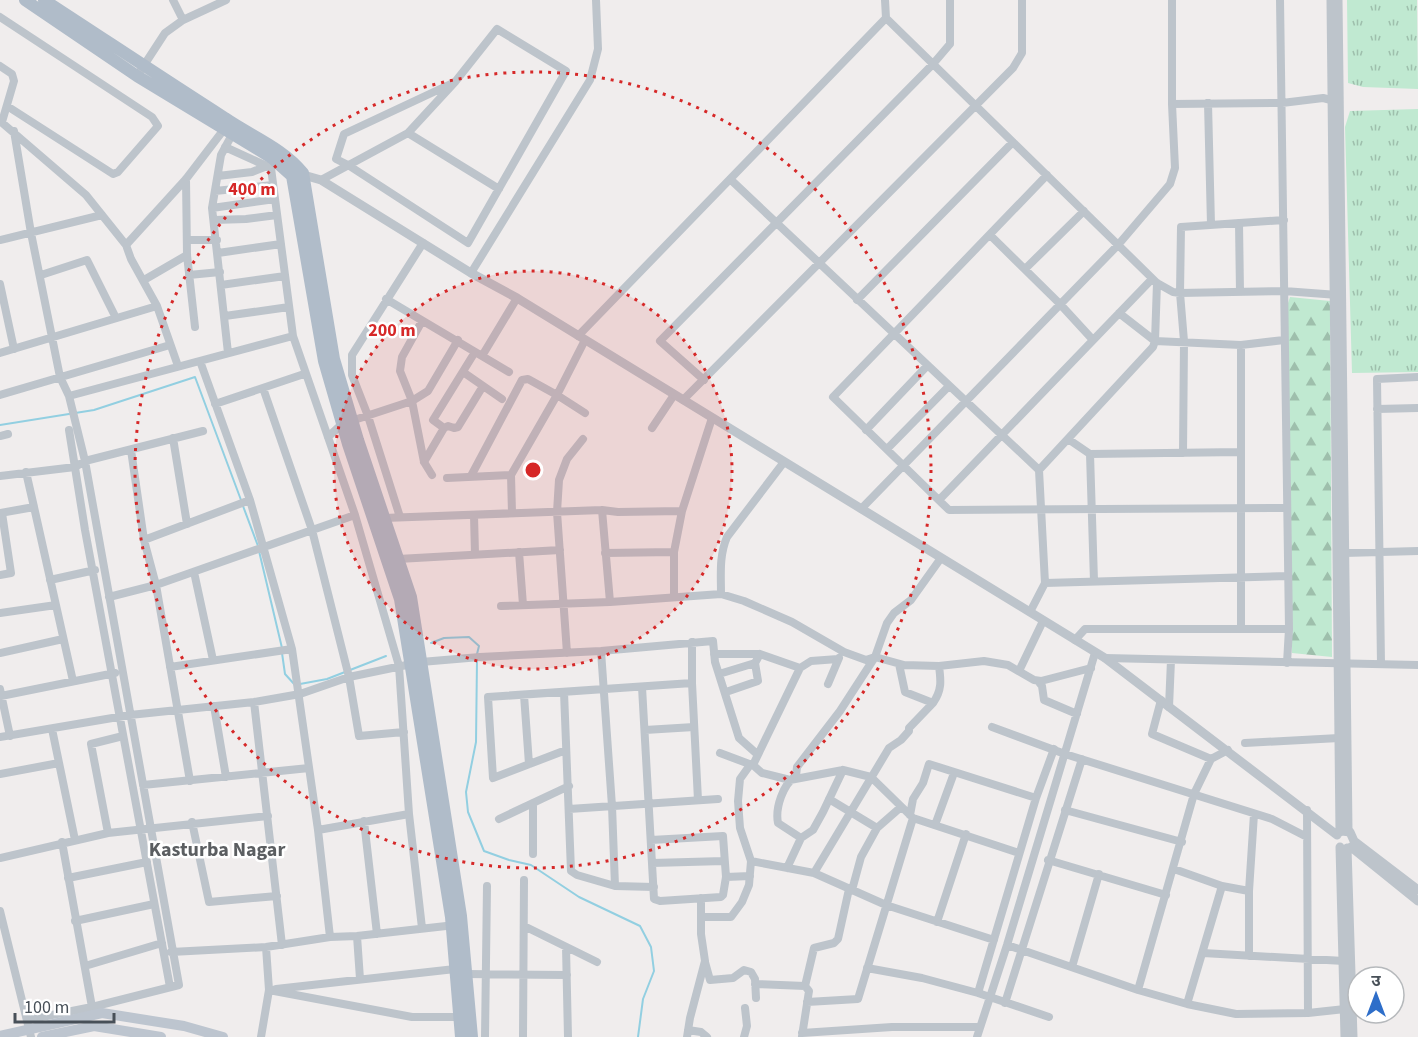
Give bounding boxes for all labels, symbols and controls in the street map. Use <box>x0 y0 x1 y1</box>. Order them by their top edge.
text: 400 m <box>228 177 276 202</box>
text: 200 m <box>368 318 416 343</box>
centre of rings <box>523 460 543 480</box>
district label: Kasturba Nagar <box>149 836 285 864</box>
north arrow <box>1346 965 1406 1025</box>
text: उ <box>1371 970 1381 992</box>
scale bar <box>15 986 114 1024</box>
text: 100 m <box>24 995 69 1020</box>

